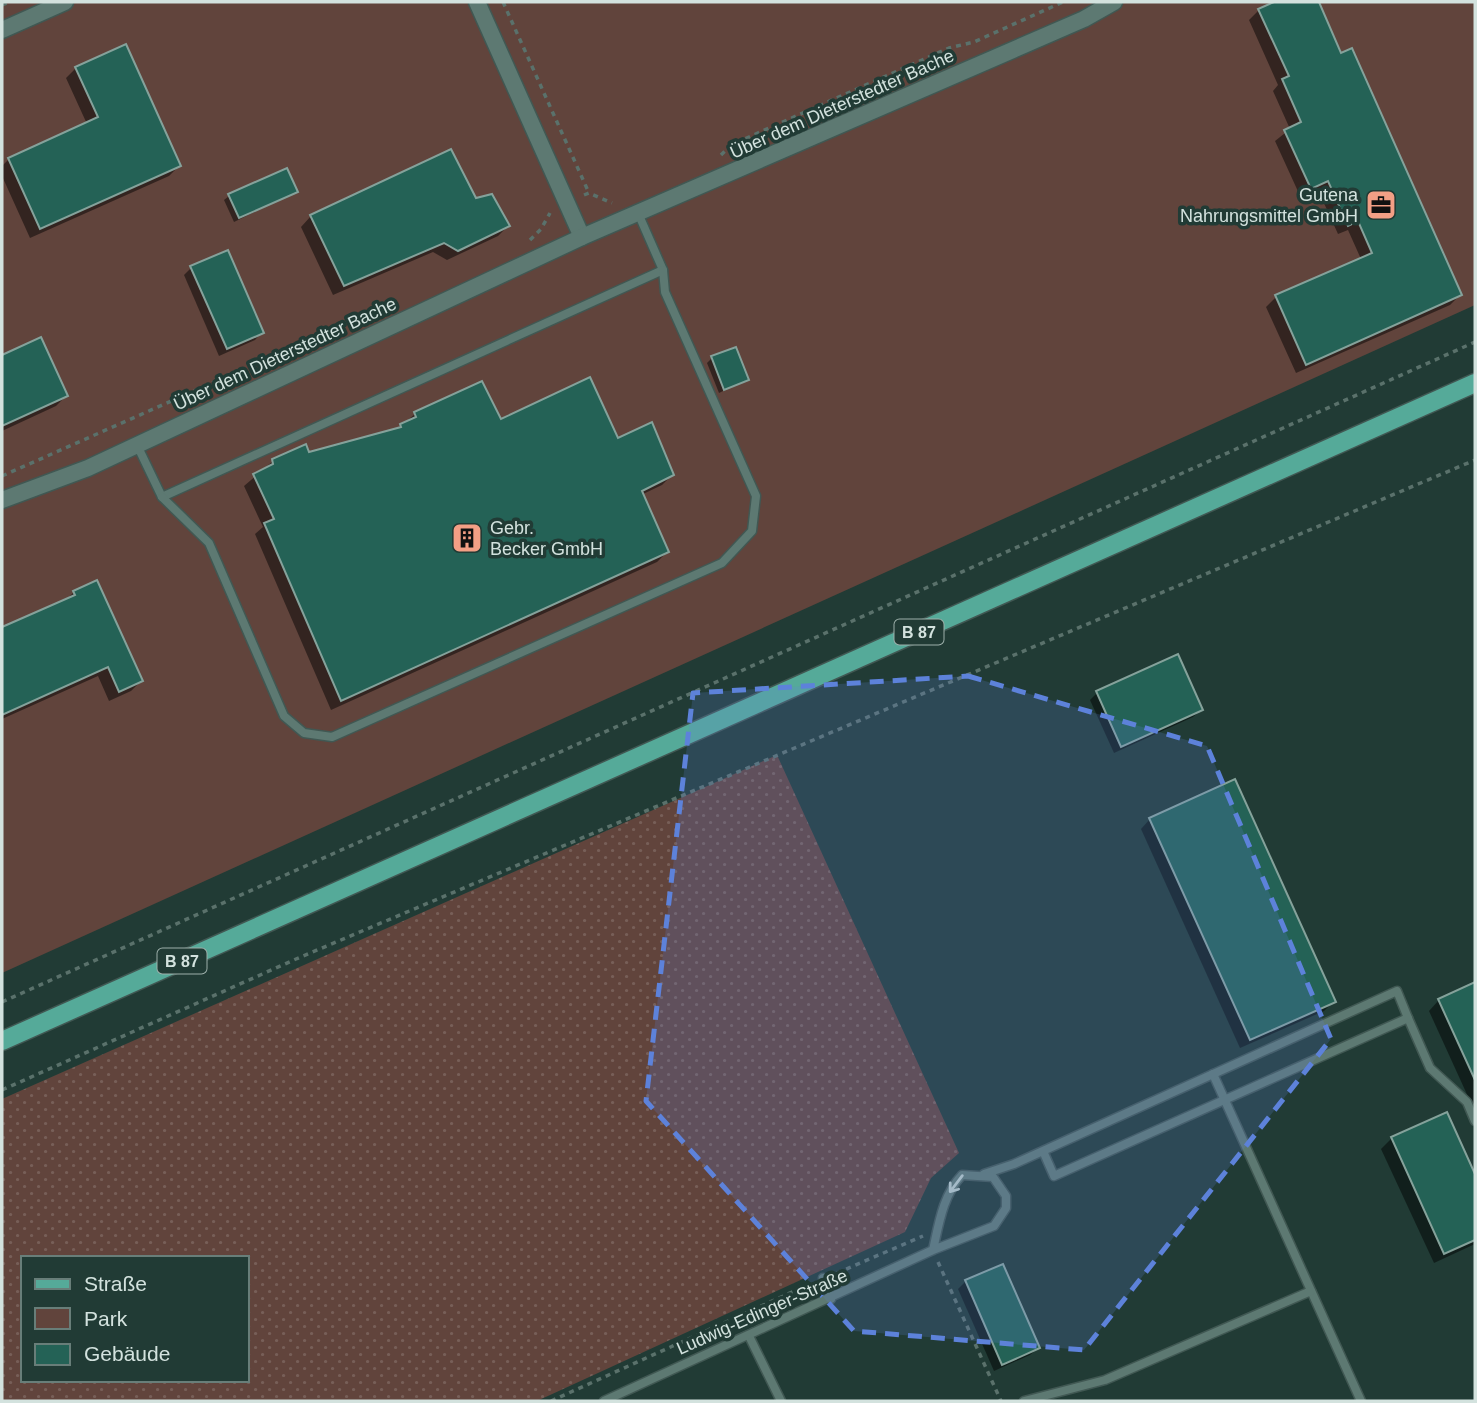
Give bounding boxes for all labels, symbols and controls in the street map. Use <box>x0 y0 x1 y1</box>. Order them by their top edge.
street label: Über dem Dieterstedter Bache <box>727 45 957 163</box>
place label: Gutena Nahrungsmittel GmbH <box>1180 185 1359 226</box>
office icon: Gutena Nahrungsmittel GmbH <box>1364 188 1398 222</box>
street label: Über dem Dieterstedter Bache <box>171 294 399 414</box>
place label: Gebr. Becker GmbH <box>490 518 603 559</box>
building icon: Gebr. Becker GmbH <box>450 521 484 555</box>
road number: B 87 <box>894 620 944 645</box>
road number: B 87 <box>158 948 206 973</box>
one-way arrow <box>949 1175 964 1194</box>
legend <box>21 1256 248 1382</box>
street label: Ludwig-Edinger-Straße <box>673 1265 851 1359</box>
text: Straße <box>84 1272 147 1295</box>
text: Park <box>84 1307 128 1330</box>
text: Gebäude <box>84 1342 170 1365</box>

